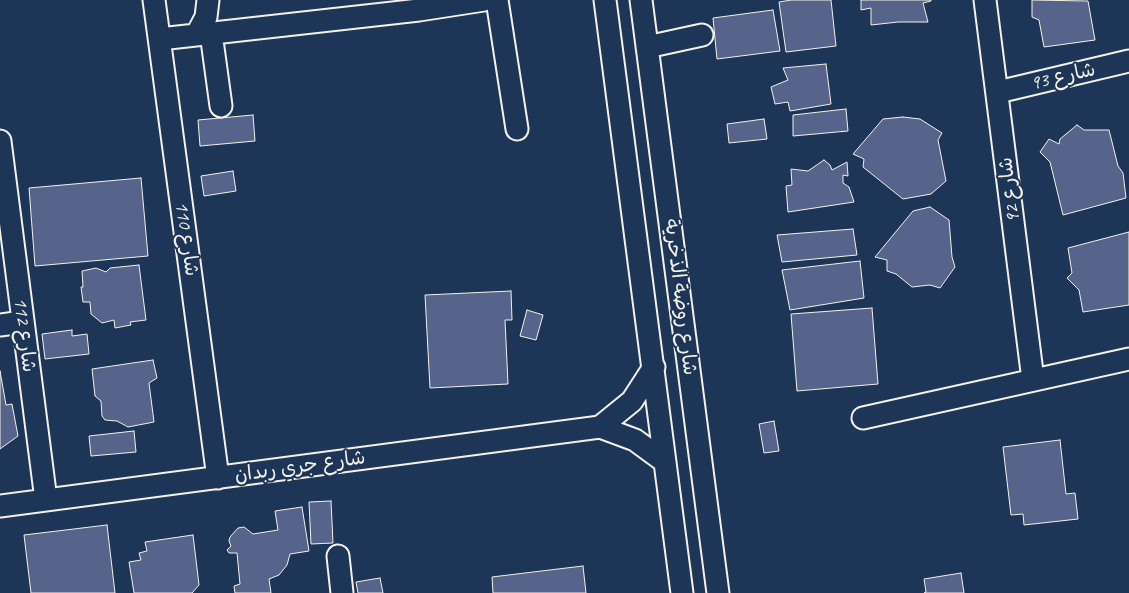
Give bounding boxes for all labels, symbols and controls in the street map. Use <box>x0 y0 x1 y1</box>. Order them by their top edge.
street label: شارع 93 <box>1028 58 1098 96</box>
street label: شارع 92 <box>994 156 1026 224</box>
street label: شارع 110 <box>169 200 203 278</box>
street label: شارع روضة الذخرية <box>658 217 702 377</box>
street label: شارع 112 <box>8 296 40 374</box>
street label: شارع جري ربدان <box>233 446 367 488</box>

